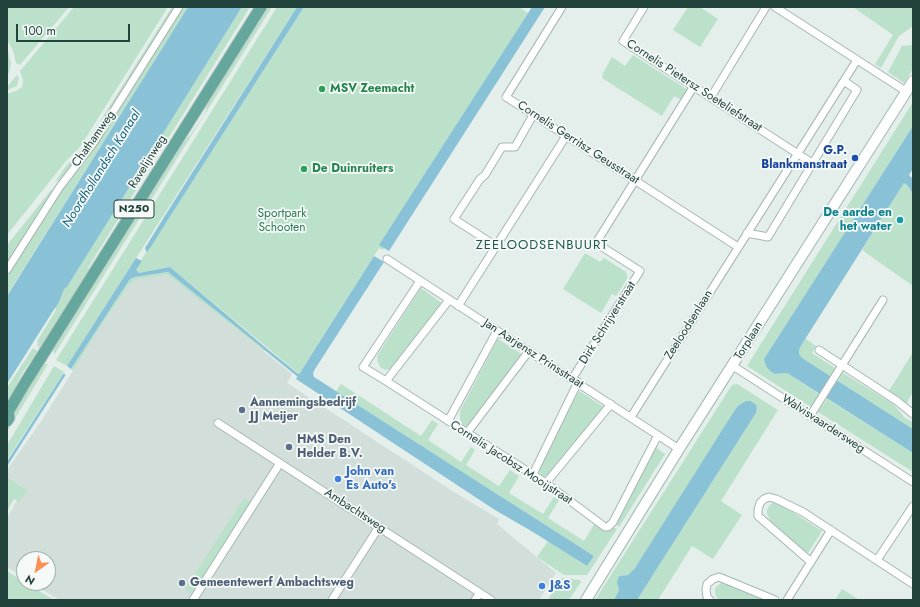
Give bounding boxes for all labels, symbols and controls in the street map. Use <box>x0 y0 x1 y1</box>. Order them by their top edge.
scale bar <box>18 16 132 42</box>
text: 100 m <box>23 22 56 40</box>
street label: Cornelis Pietersz Soeteliefstraat <box>623 37 765 135</box>
place label: MSV Zeemacht <box>330 82 414 96</box>
marker: MSV Zeemacht <box>317 84 327 94</box>
street label: Cornelis Gerritsz Geusstraat <box>514 98 642 188</box>
water label: Noordhollandsch Kanaal <box>60 108 144 230</box>
street label: Chathamweg <box>69 108 119 170</box>
street label: Ravelijnweg <box>126 133 170 191</box>
place label: G.P. Blankmanstraat <box>761 144 847 172</box>
marker: G.P. Blankmanstraat <box>850 153 860 163</box>
place label: De Duinruiters <box>312 162 393 176</box>
marker: De Duinruiters <box>299 164 309 174</box>
road number: N250 <box>114 200 154 218</box>
place label: De aarde en het water <box>823 206 892 234</box>
park label: Sportpark Schooten <box>258 207 306 235</box>
marker: De aarde en het water <box>895 215 905 225</box>
district label: ZEELOODSENBUURT <box>476 238 608 254</box>
street label: Dirk Schrijverstraat <box>577 279 639 367</box>
street label: Zeeloodsenlaan <box>662 288 716 362</box>
street label: Jan Aarjensz Prinsstraat <box>480 316 586 392</box>
street label: Torplaan <box>732 319 766 363</box>
street label: Walvisvaardersweg <box>779 392 867 456</box>
place label: Aannemingsbedrijf JJ Meijer <box>250 396 356 424</box>
marker: Aannemingsbedrijf JJ Meijer <box>237 405 247 415</box>
street label: Cornelis Jacobsz Mooijstraat <box>447 418 575 508</box>
place label: HMS Den Helder B.V. <box>297 433 362 461</box>
marker: HMS Den Helder B.V. <box>284 442 294 452</box>
place label: John van Es Auto's <box>346 465 396 493</box>
marker: John van Es Auto's <box>333 474 343 484</box>
street label: Ambachtsweg <box>321 486 389 536</box>
north arrow <box>16 551 56 591</box>
text: N <box>22 571 38 589</box>
place label: Gemeentewerf Ambachtsweg <box>190 576 354 590</box>
marker: Gemeentewerf Ambachtsweg <box>177 578 187 588</box>
place label: J&S <box>550 579 570 593</box>
marker: J&S <box>537 581 547 591</box>

